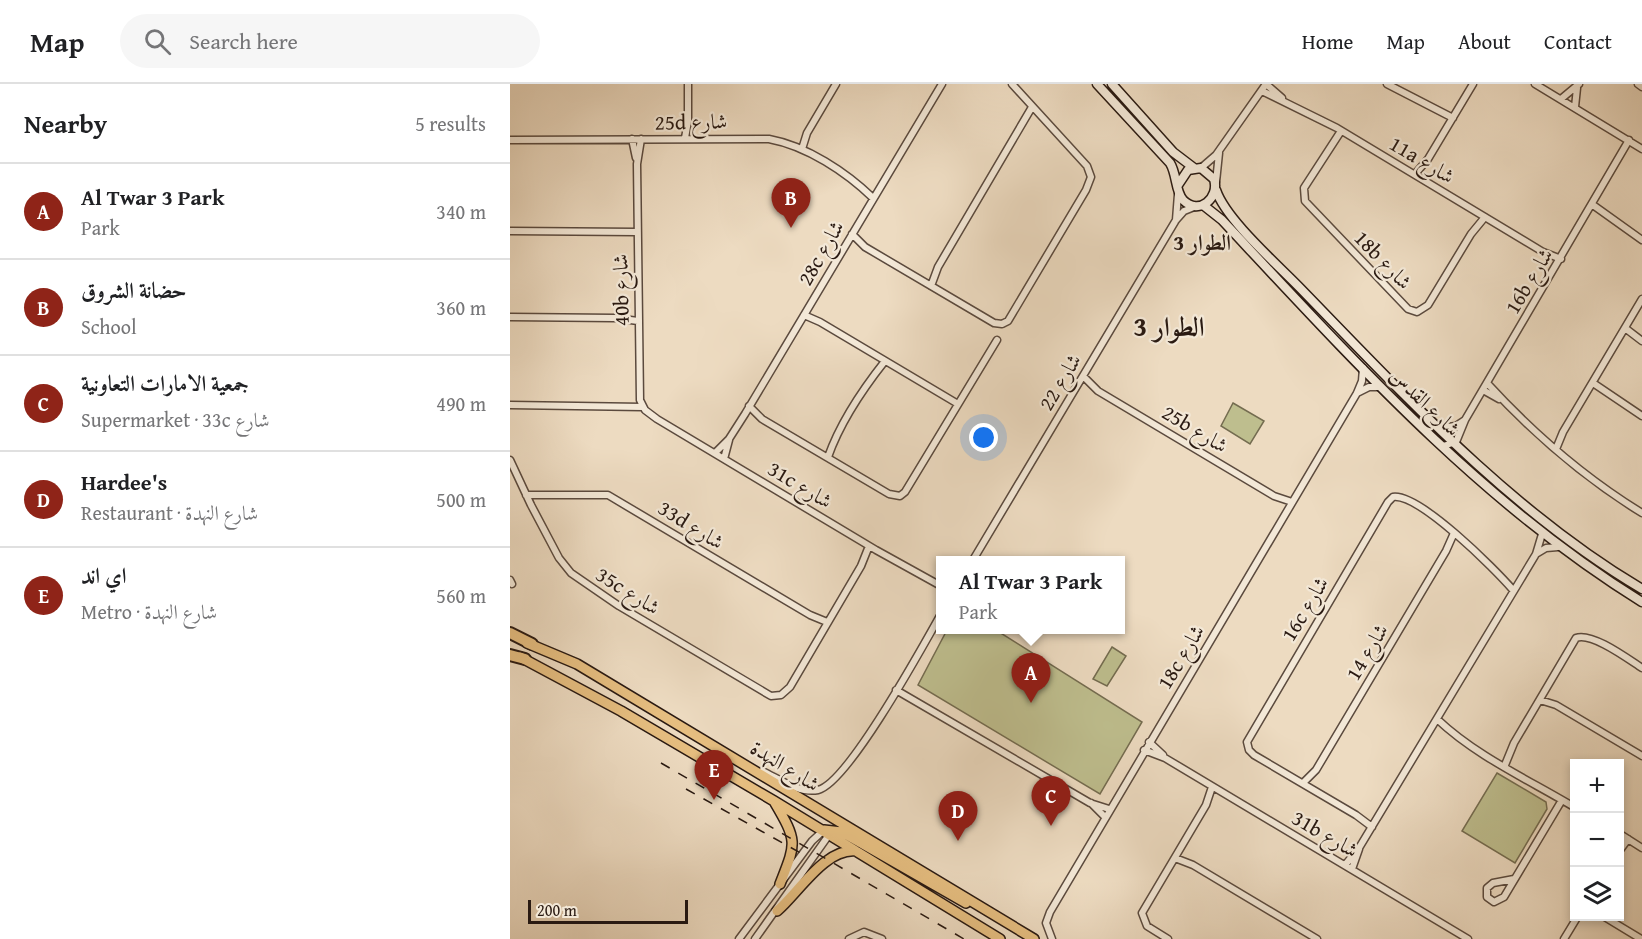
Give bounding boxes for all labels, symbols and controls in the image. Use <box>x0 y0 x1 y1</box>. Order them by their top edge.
search box <box>120 14 540 68</box>
text: Map <box>30 21 84 62</box>
icon: search <box>141 25 174 58</box>
text: Search here <box>189 25 298 57</box>
text: Home <box>1302 26 1353 57</box>
text: Map <box>1386 26 1425 57</box>
text: About <box>1458 26 1511 57</box>
text: Contact <box>1544 26 1612 57</box>
text: Nearby <box>24 104 107 143</box>
street label: 25d شارع <box>654 105 728 141</box>
text: 5 results <box>415 109 486 138</box>
street label: 11a شارع <box>1382 128 1461 194</box>
pin: B <box>772 178 810 228</box>
text: Al Twar 3 Park <box>81 181 224 213</box>
text: A <box>37 197 50 226</box>
text: 340 m <box>436 197 486 226</box>
text: Park <box>81 213 120 242</box>
street label: 28c شارع <box>789 214 854 293</box>
street label: 18b شارع <box>1345 223 1420 298</box>
district label: الطوار 3 <box>1173 226 1231 258</box>
street label: 16b شارع <box>1497 242 1563 321</box>
street label: 40b شارع <box>604 254 640 326</box>
text: حضانة الشروق <box>81 274 187 306</box>
text: B <box>37 293 50 322</box>
text: 360 m <box>436 293 486 322</box>
district label: الطوار 3 <box>1133 306 1205 346</box>
text: School <box>81 312 137 341</box>
street label: شارع 22 <box>1030 347 1091 418</box>
street label: شارع القدس <box>1381 360 1468 446</box>
text: جمعية الامارات التعاونية <box>81 367 249 399</box>
text: C <box>38 389 49 418</box>
text: 490 m <box>436 389 486 418</box>
street label: 25b شارع <box>1155 397 1234 463</box>
text: Supermarket · 33c شارع <box>81 405 270 434</box>
your location <box>969 423 998 452</box>
street label: 31c شارع <box>760 453 839 519</box>
text: Hardee's <box>81 466 167 498</box>
text: D <box>37 485 50 514</box>
text: 500 m <box>436 485 486 514</box>
street label: 33d شارع <box>651 492 730 559</box>
text: Restaurant · شارع النهدة <box>81 498 258 527</box>
popup <box>936 556 1125 634</box>
text: اي اند <box>81 559 127 591</box>
street label: 35c شارع <box>589 559 666 625</box>
text: Al Twar 3 Park <box>959 565 1102 597</box>
street label: 16c شارع <box>1273 570 1339 649</box>
text: E <box>38 581 49 610</box>
text: 560 m <box>436 581 486 610</box>
text: Metro · شارع النهدة <box>81 597 217 626</box>
text: Park <box>959 597 997 626</box>
street label: شارع 14 <box>1337 617 1398 688</box>
street label: 18c شارع <box>1149 618 1215 697</box>
pin: A <box>1012 654 1050 703</box>
street label: شارع النهدة <box>743 732 826 802</box>
pin: E <box>694 750 734 800</box>
map controls <box>1570 759 1624 921</box>
button: + <box>1570 759 1624 813</box>
pin: C <box>1032 776 1070 826</box>
pin: D <box>938 792 978 841</box>
street label: 31b شارع <box>1285 802 1364 868</box>
button: − <box>1570 813 1624 867</box>
button: layers <box>1570 867 1624 921</box>
scale bar <box>528 897 688 924</box>
text: 200 m <box>537 898 577 922</box>

